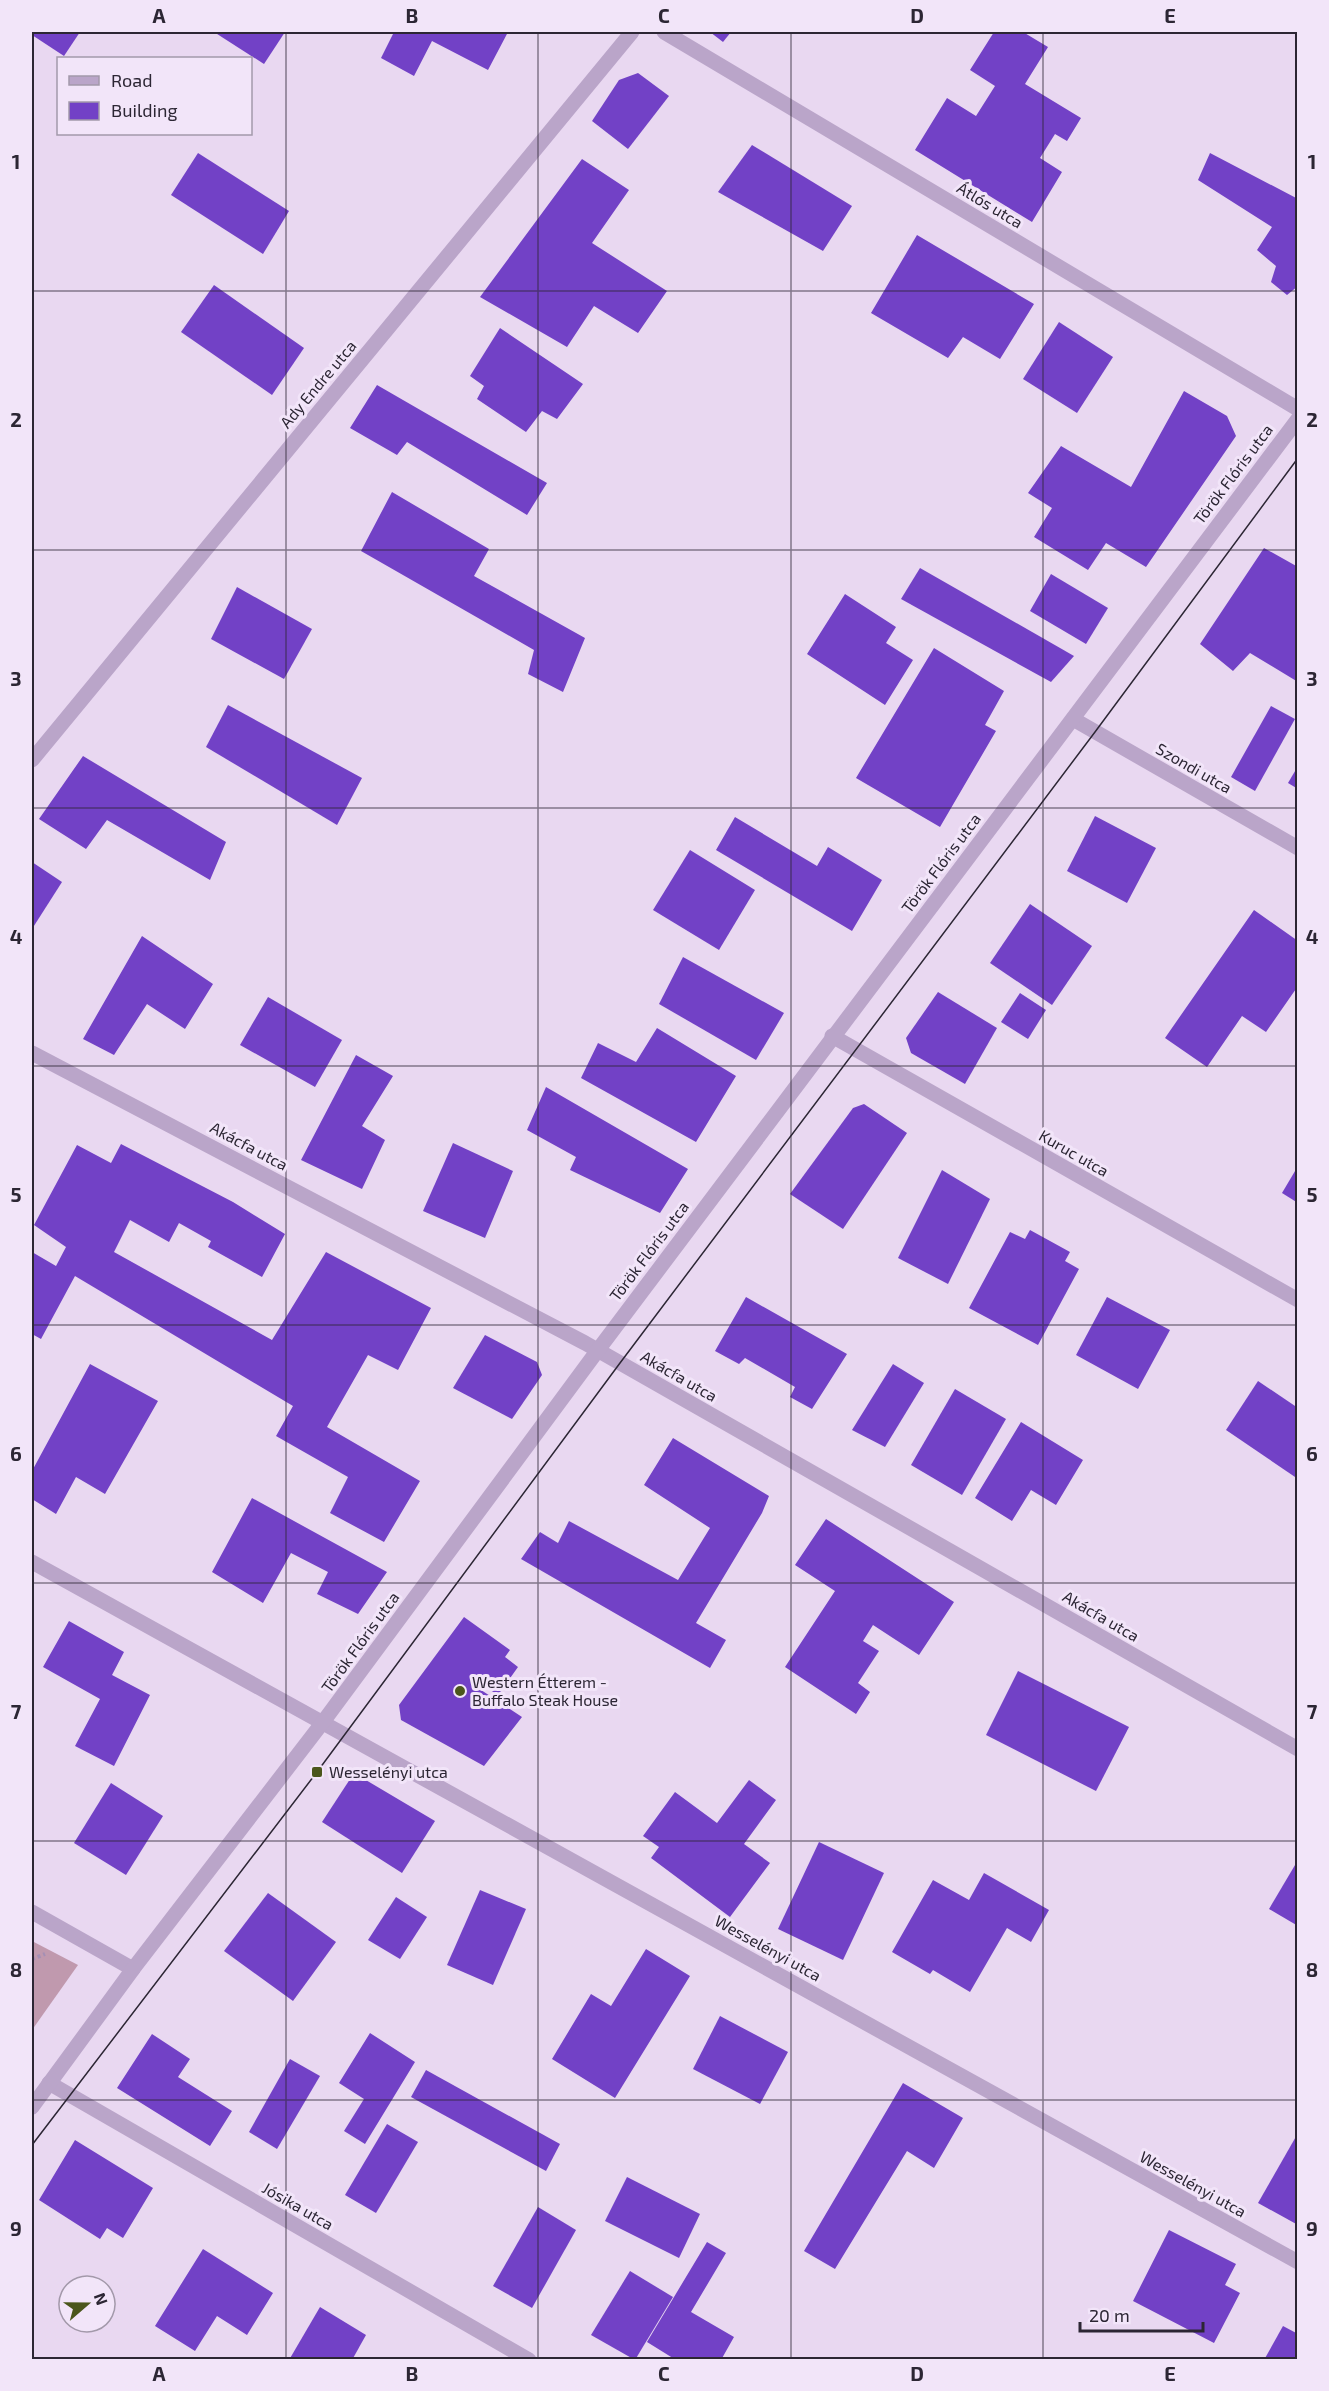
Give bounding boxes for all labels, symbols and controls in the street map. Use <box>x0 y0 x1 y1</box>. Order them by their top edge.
text: A <box>152 3 166 27</box>
text: B <box>406 3 418 27</box>
text: C <box>658 3 670 27</box>
text: D <box>910 3 924 27</box>
text: E <box>1164 3 1176 27</box>
legend <box>57 57 252 135</box>
text: Road <box>111 69 152 91</box>
text: Building <box>111 99 178 121</box>
text: 1 <box>12 149 20 173</box>
text: 1 <box>1308 149 1316 173</box>
street label: Átlós utca <box>954 178 1027 232</box>
street label: Ady Endre utca <box>275 336 360 431</box>
text: 2 <box>10 407 22 431</box>
text: 2 <box>1306 407 1318 431</box>
street label: Török Flóris utca <box>1189 420 1276 527</box>
text: 3 <box>10 666 22 690</box>
text: 3 <box>1306 666 1318 690</box>
street label: Szondi utca <box>1153 738 1235 797</box>
street label: Török Flóris utca <box>897 809 984 916</box>
text: 4 <box>10 924 23 948</box>
text: 4 <box>1306 924 1319 948</box>
street label: Akácfa utca <box>207 1117 291 1174</box>
street label: Kuruc utca <box>1036 1125 1112 1180</box>
text: 5 <box>10 1182 22 1206</box>
text: 5 <box>1306 1182 1318 1206</box>
street label: Török Flóris utca <box>605 1197 692 1304</box>
street label: Akácfa utca <box>638 1346 721 1405</box>
text: 6 <box>10 1441 22 1465</box>
text: 6 <box>1306 1441 1318 1465</box>
street label: Akácfa utca <box>1060 1586 1143 1645</box>
street label: Török Flóris utca <box>317 1588 402 1696</box>
place label: Western Étterem - Buffalo Steak House <box>472 1672 618 1709</box>
marker: Western Étterem - Buffalo Steak House <box>453 1684 467 1698</box>
text: 7 <box>11 1699 22 1723</box>
text: 7 <box>1307 1699 1318 1723</box>
place label: Wesselényi utca <box>329 1762 448 1781</box>
marker: Wesselényi utca <box>310 1765 324 1779</box>
street label: Wesselényi utca <box>712 1910 825 1985</box>
text: 8 <box>10 1957 22 1981</box>
text: 8 <box>1306 1957 1318 1981</box>
street label: Wesselényi utca <box>1137 2146 1250 2221</box>
street label: Jósika utca <box>259 2178 337 2234</box>
text: 9 <box>10 2216 22 2240</box>
text: 9 <box>1306 2216 1318 2240</box>
north arrow <box>57 2274 117 2334</box>
text: N <box>91 2290 112 2307</box>
scale bar <box>1080 2295 1203 2333</box>
text: 20 m <box>1089 2304 1130 2326</box>
text: A <box>152 2361 166 2385</box>
text: B <box>406 2361 418 2385</box>
text: C <box>658 2361 670 2385</box>
text: D <box>910 2361 924 2385</box>
text: E <box>1164 2361 1176 2385</box>

